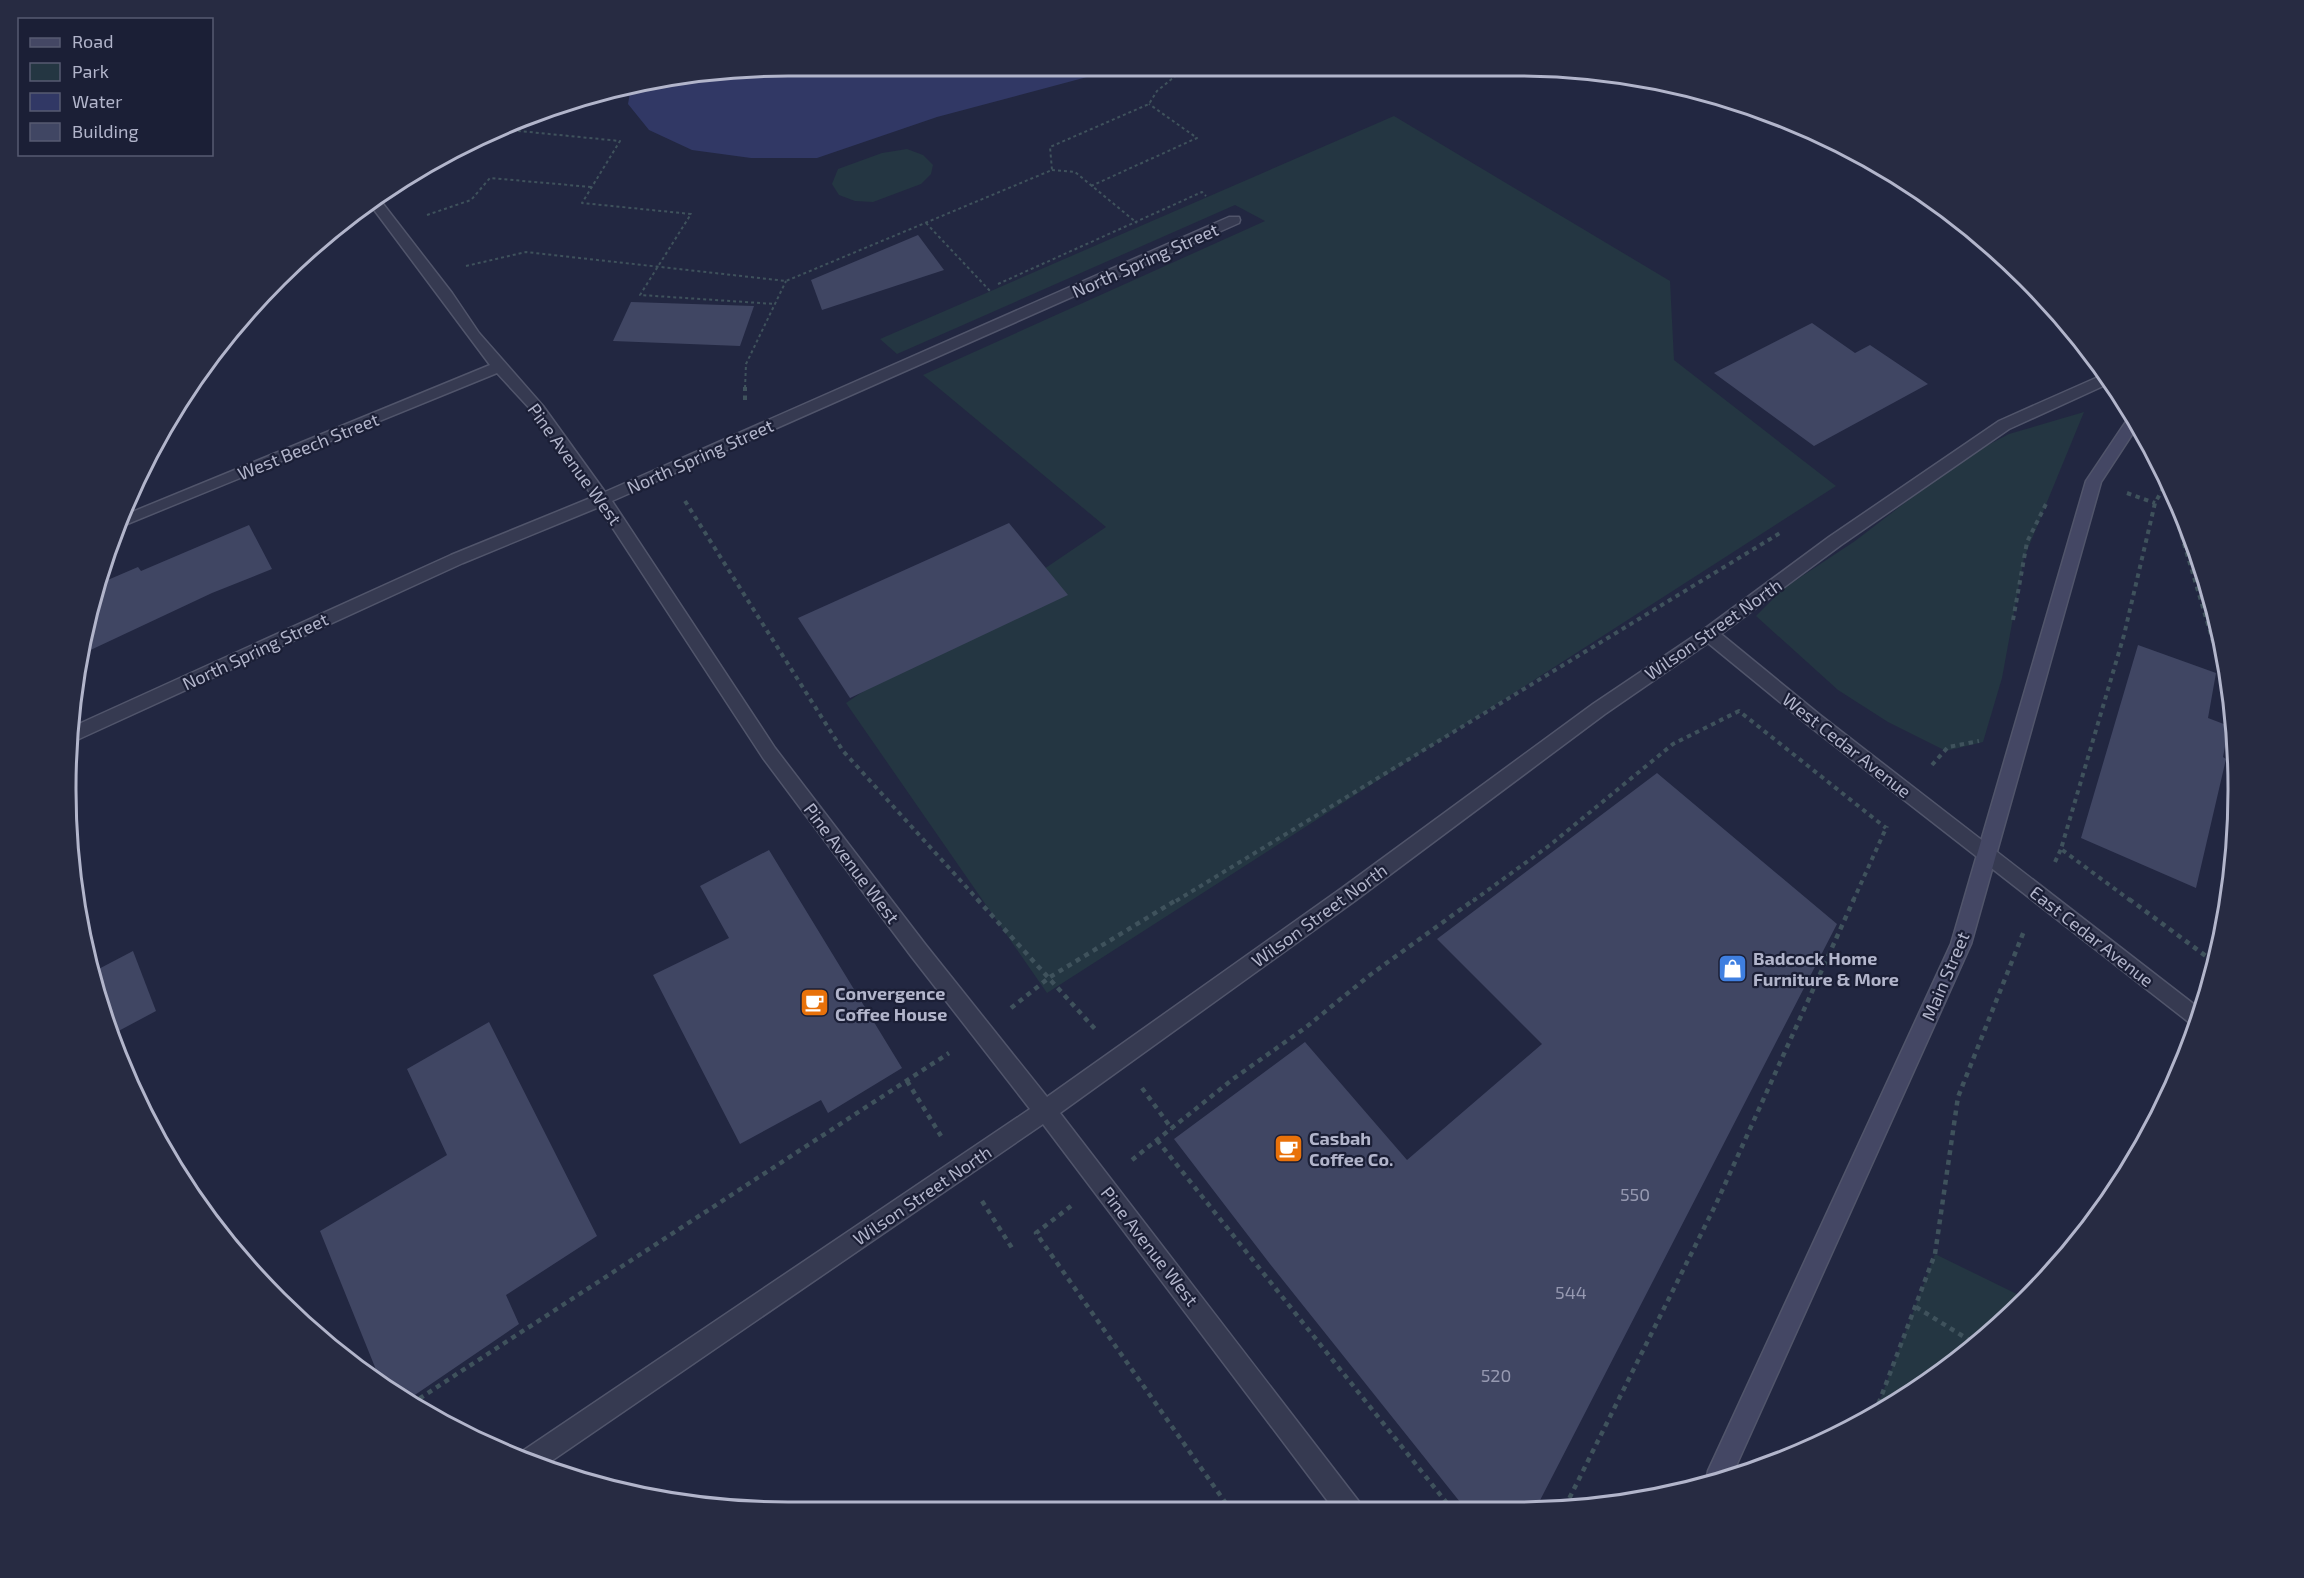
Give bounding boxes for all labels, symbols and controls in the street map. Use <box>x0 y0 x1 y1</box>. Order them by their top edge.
legend <box>18 18 213 156</box>
text: Road <box>72 30 113 52</box>
text: Park <box>72 60 109 82</box>
text: Water <box>72 90 122 112</box>
text: Building <box>72 120 139 142</box>
street label: North Spring Street <box>1068 218 1222 302</box>
street label: Pine Avenue West <box>523 399 627 529</box>
street label: West Beech Street <box>234 408 382 484</box>
street label: North Spring Street <box>623 414 777 498</box>
street label: Wilson Street North <box>1640 573 1786 685</box>
street label: North Spring Street <box>179 608 331 694</box>
street label: West Cedar Avenue <box>1778 688 1916 802</box>
street label: Pine Avenue West <box>799 798 905 928</box>
street label: Wilson Street North <box>1247 858 1391 972</box>
street label: East Cedar Avenue <box>2026 881 2158 991</box>
street label: Main Street <box>1916 928 1974 1024</box>
place label: Badcock Home Furniture & More <box>1753 947 1899 990</box>
shop icon: Badcock Home Furniture & More <box>1716 952 1748 984</box>
place label: Convergence Coffee House <box>835 982 947 1025</box>
cafe icon: Convergence Coffee House <box>798 987 830 1019</box>
place label: Casbah Coffee Co. <box>1309 1127 1393 1170</box>
cafe icon: Casbah Coffee Co. <box>1272 1132 1304 1164</box>
street label: Wilson Street North <box>849 1141 995 1249</box>
street label: Pine Avenue West <box>1097 1182 1203 1310</box>
house number: 550 <box>1620 1183 1650 1205</box>
house number: 544 <box>1555 1281 1587 1303</box>
house number: 520 <box>1481 1364 1511 1386</box>

